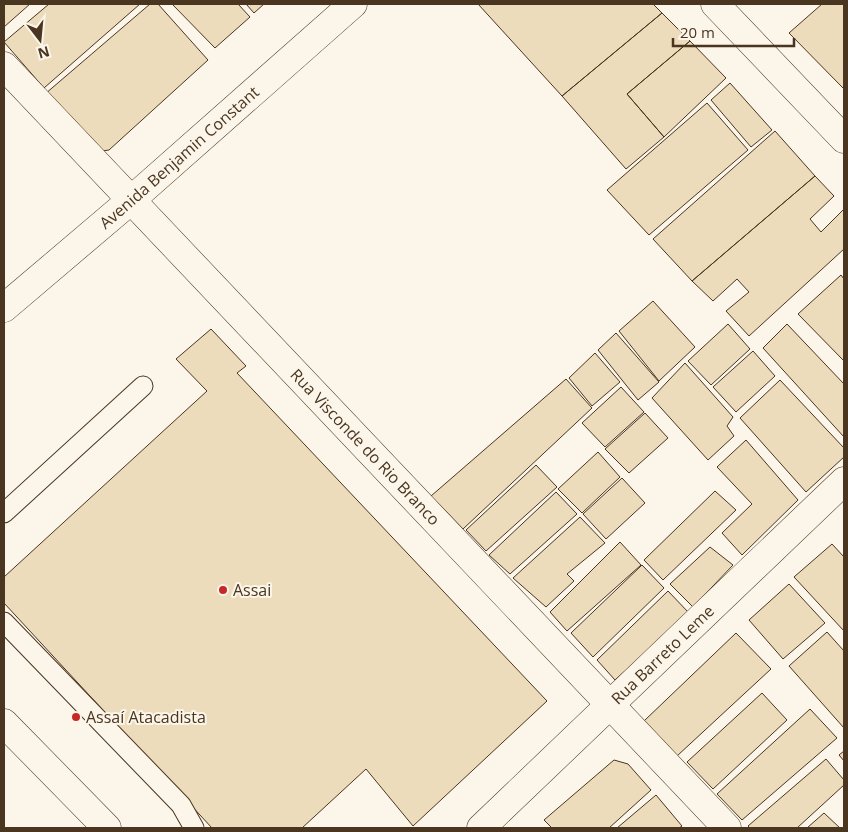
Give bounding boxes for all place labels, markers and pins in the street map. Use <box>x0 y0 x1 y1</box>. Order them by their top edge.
place label: Assai <box>233 579 271 601</box>
marker: Assai <box>217 584 229 596</box>
place label: Assaí Atacadista <box>86 706 206 728</box>
marker: Assaí Atacadista <box>70 711 82 723</box>

